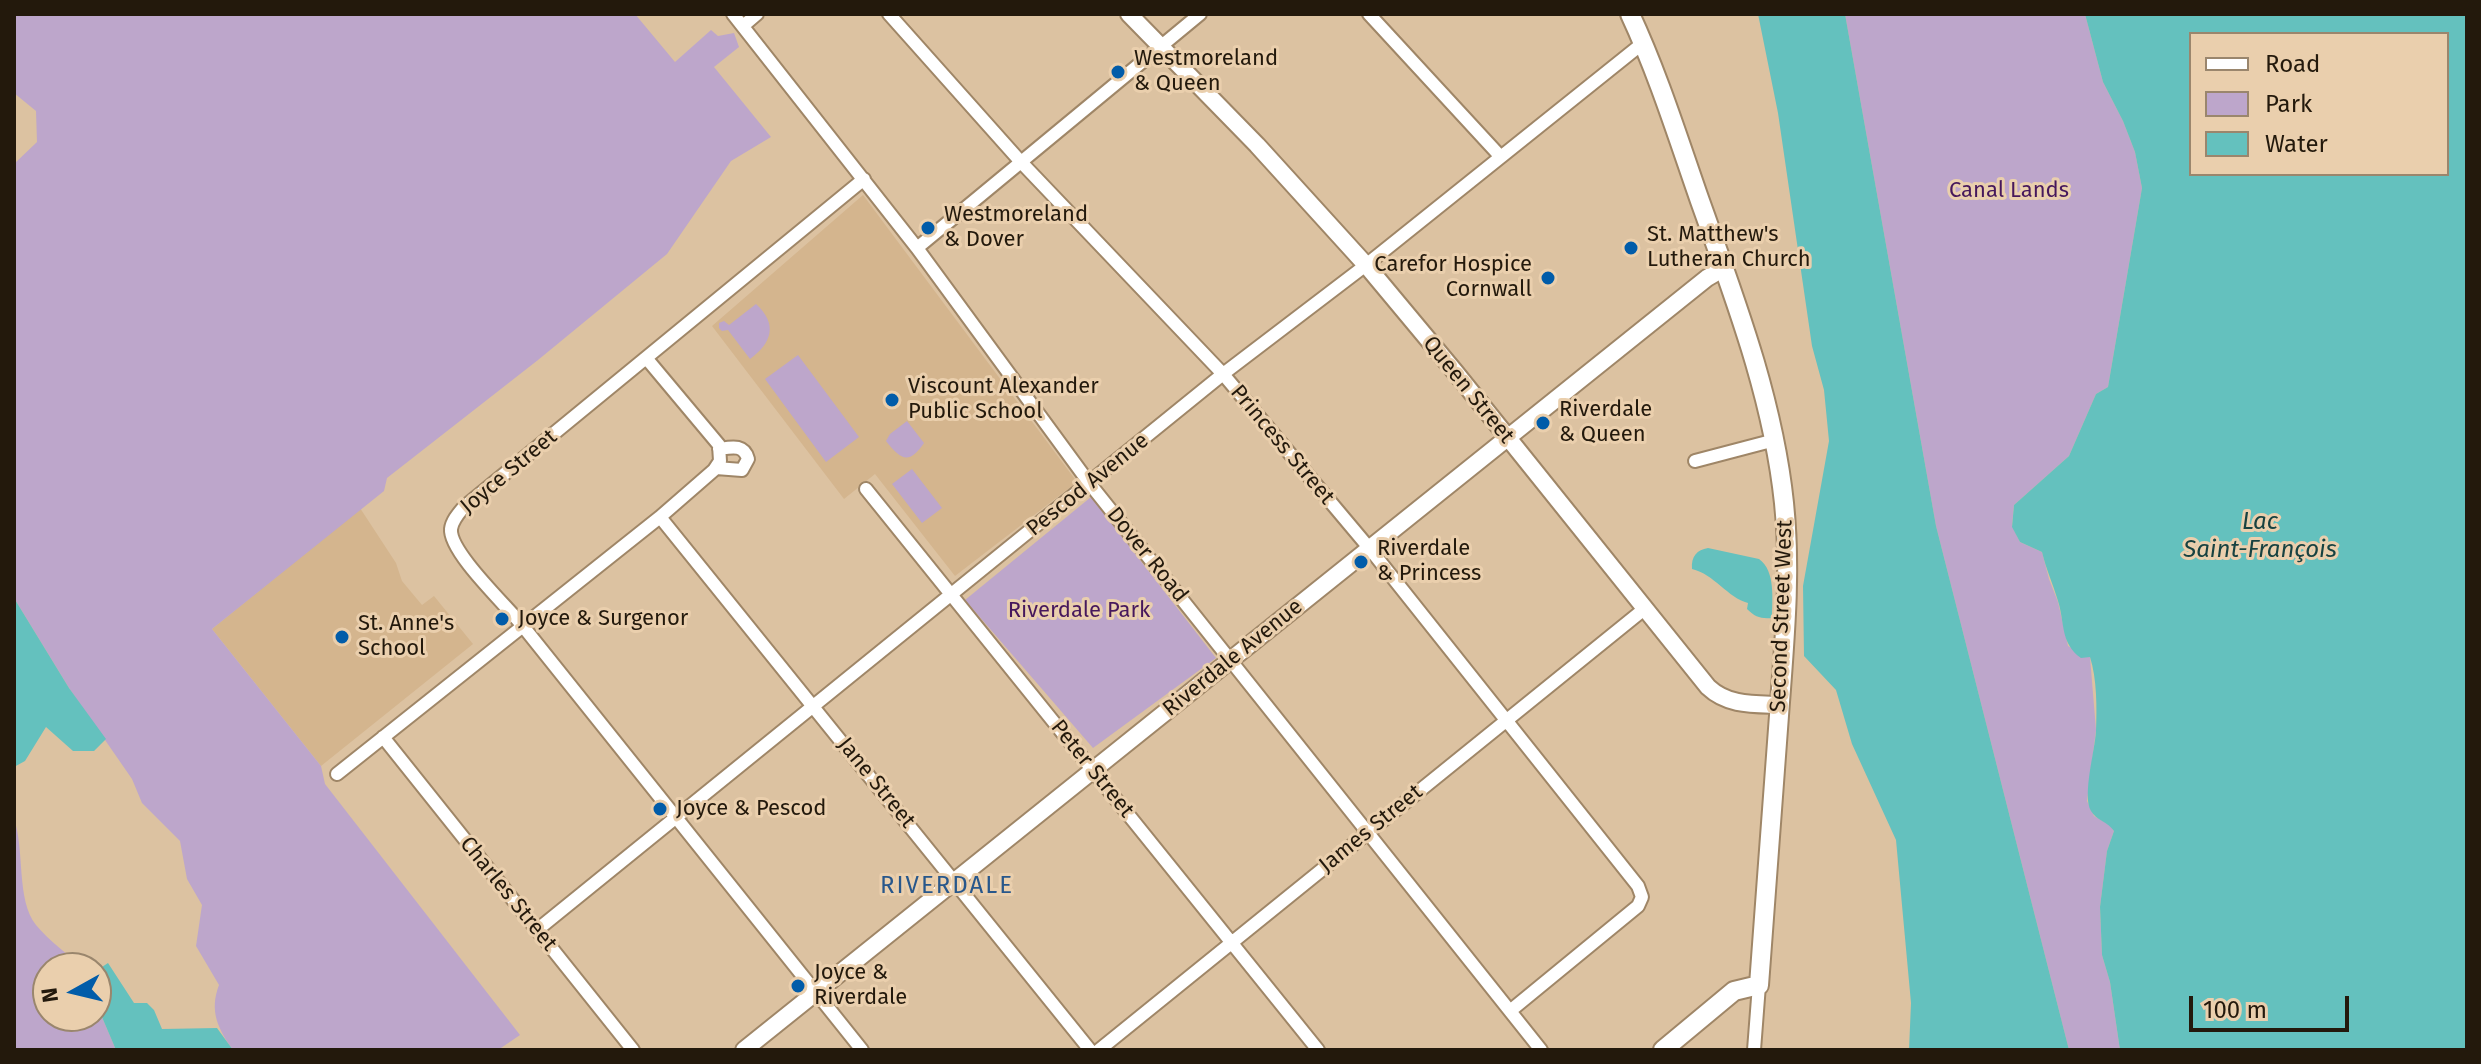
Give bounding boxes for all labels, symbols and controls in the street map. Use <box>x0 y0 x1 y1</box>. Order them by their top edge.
legend <box>2189 32 2449 176</box>
place label: Westmoreland & Queen <box>1134 46 1278 98</box>
text: Road <box>2265 50 2320 78</box>
marker: Westmoreland & Queen <box>1109 63 1127 81</box>
text: Park <box>2265 90 2312 118</box>
text: Water <box>2265 130 2328 158</box>
park label: Canal Lands <box>1949 178 2069 204</box>
place label: Westmoreland & Dover <box>944 202 1088 254</box>
marker: Westmoreland & Dover <box>919 219 937 237</box>
place label: St. Matthew's Lutheran Church <box>1647 222 1811 274</box>
marker: St. Matthew's Lutheran Church <box>1622 239 1640 257</box>
place label: Carefor Hospice Cornwall <box>1374 252 1532 304</box>
marker: Carefor Hospice Cornwall <box>1539 269 1557 287</box>
street label: Queen Street <box>1417 331 1519 449</box>
place label: Viscount Alexander Public School <box>908 374 1099 426</box>
street label: Princess Street <box>1224 380 1340 510</box>
marker: Viscount Alexander Public School <box>883 391 901 409</box>
place label: Riverdale & Queen <box>1559 397 1652 448</box>
marker: Riverdale & Queen <box>1534 414 1552 432</box>
street label: Joyce Street <box>455 424 563 520</box>
street label: Pescod Avenue <box>1022 428 1154 542</box>
street label: Dover Road <box>1101 502 1193 608</box>
water label: Lac Saint-François <box>2183 508 2337 564</box>
street label: Second Street West <box>1765 519 1799 713</box>
place label: Riverdale & Princess <box>1377 536 1481 588</box>
marker: Riverdale & Princess <box>1352 553 1370 571</box>
street label: Riverdale Avenue <box>1158 594 1308 722</box>
park label: Riverdale Park <box>1008 598 1150 624</box>
place label: Joyce & Surgenor <box>518 606 688 632</box>
marker: Joyce & Surgenor <box>493 610 511 628</box>
place label: St. Anne's School <box>358 611 454 662</box>
marker: St. Anne's School <box>333 628 351 646</box>
street label: Peter Street <box>1045 715 1139 823</box>
street label: Jane Street <box>831 732 921 834</box>
street label: James Street <box>1314 779 1428 879</box>
place label: Joyce & Pescod <box>676 796 826 822</box>
marker: Joyce & Pescod <box>651 800 669 818</box>
street label: Charles Street <box>454 831 562 957</box>
district label: RIVERDALE <box>880 872 1014 900</box>
north arrow <box>32 952 112 1032</box>
place label: Joyce & Riverdale <box>814 960 907 1012</box>
marker: Joyce & Riverdale <box>789 977 807 995</box>
scale bar <box>2193 980 2353 1030</box>
text: N <box>35 986 64 1004</box>
text: 100 m <box>2203 996 2267 1024</box>

